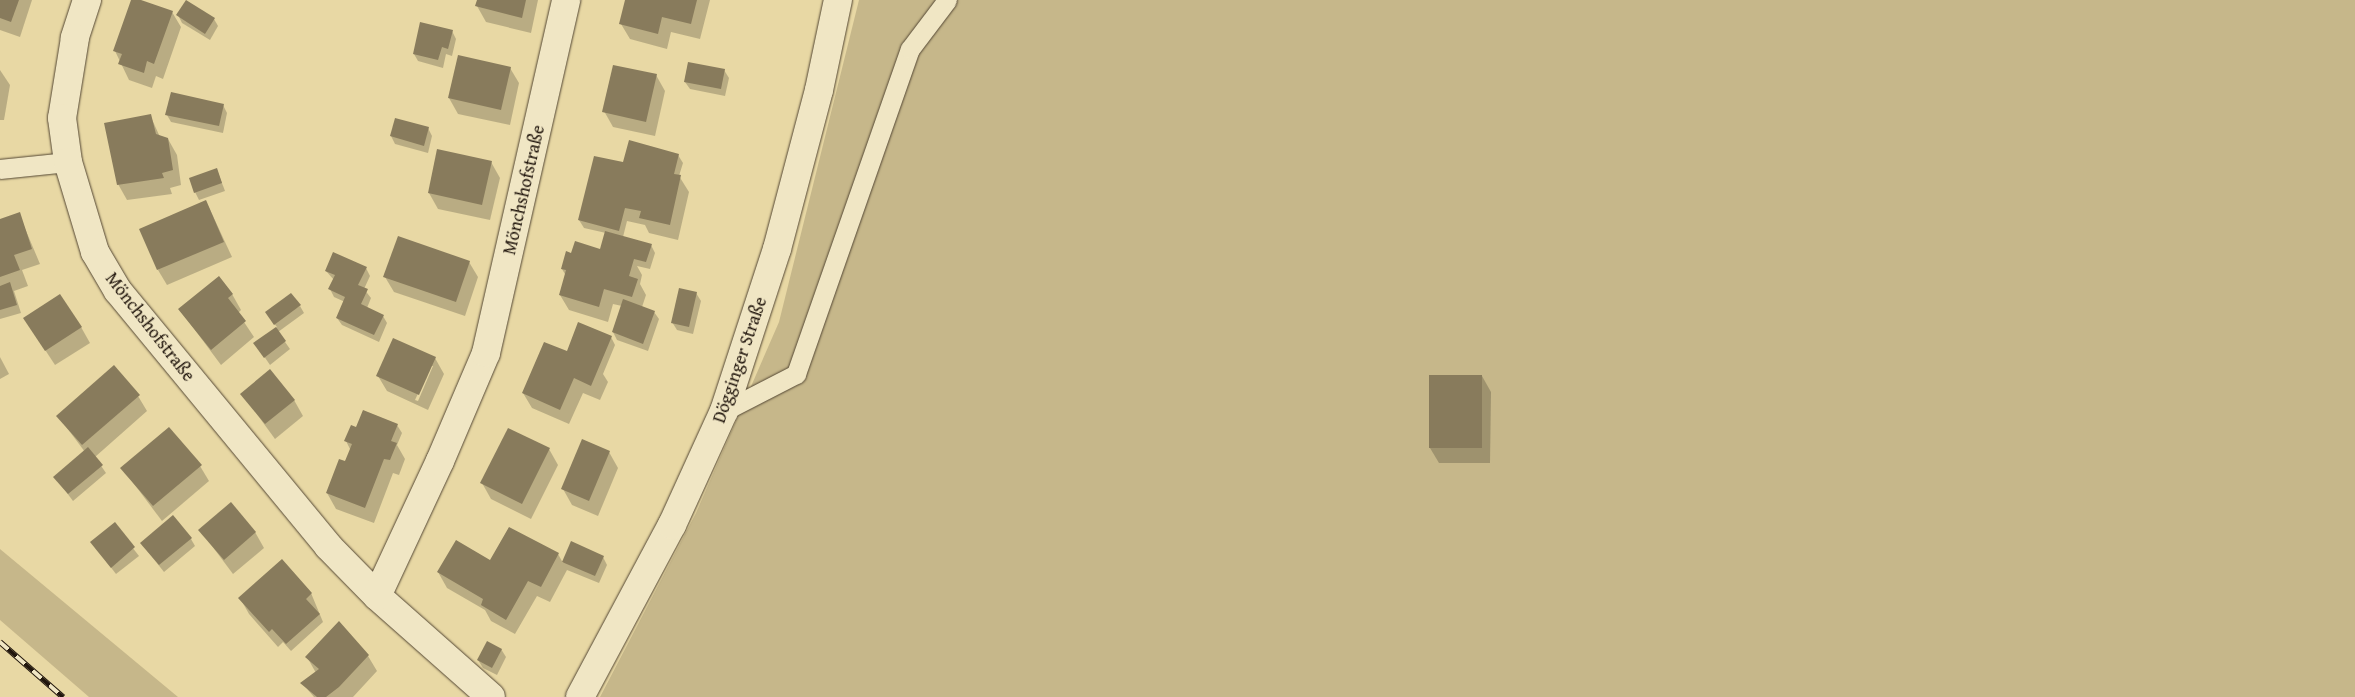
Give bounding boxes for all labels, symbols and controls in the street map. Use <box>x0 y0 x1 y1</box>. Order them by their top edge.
street label: Mönchshofstraße <box>499 123 549 257</box>
street label: Mönchshofstraße <box>101 268 199 386</box>
street label: Dögginger Straße <box>708 294 772 426</box>

